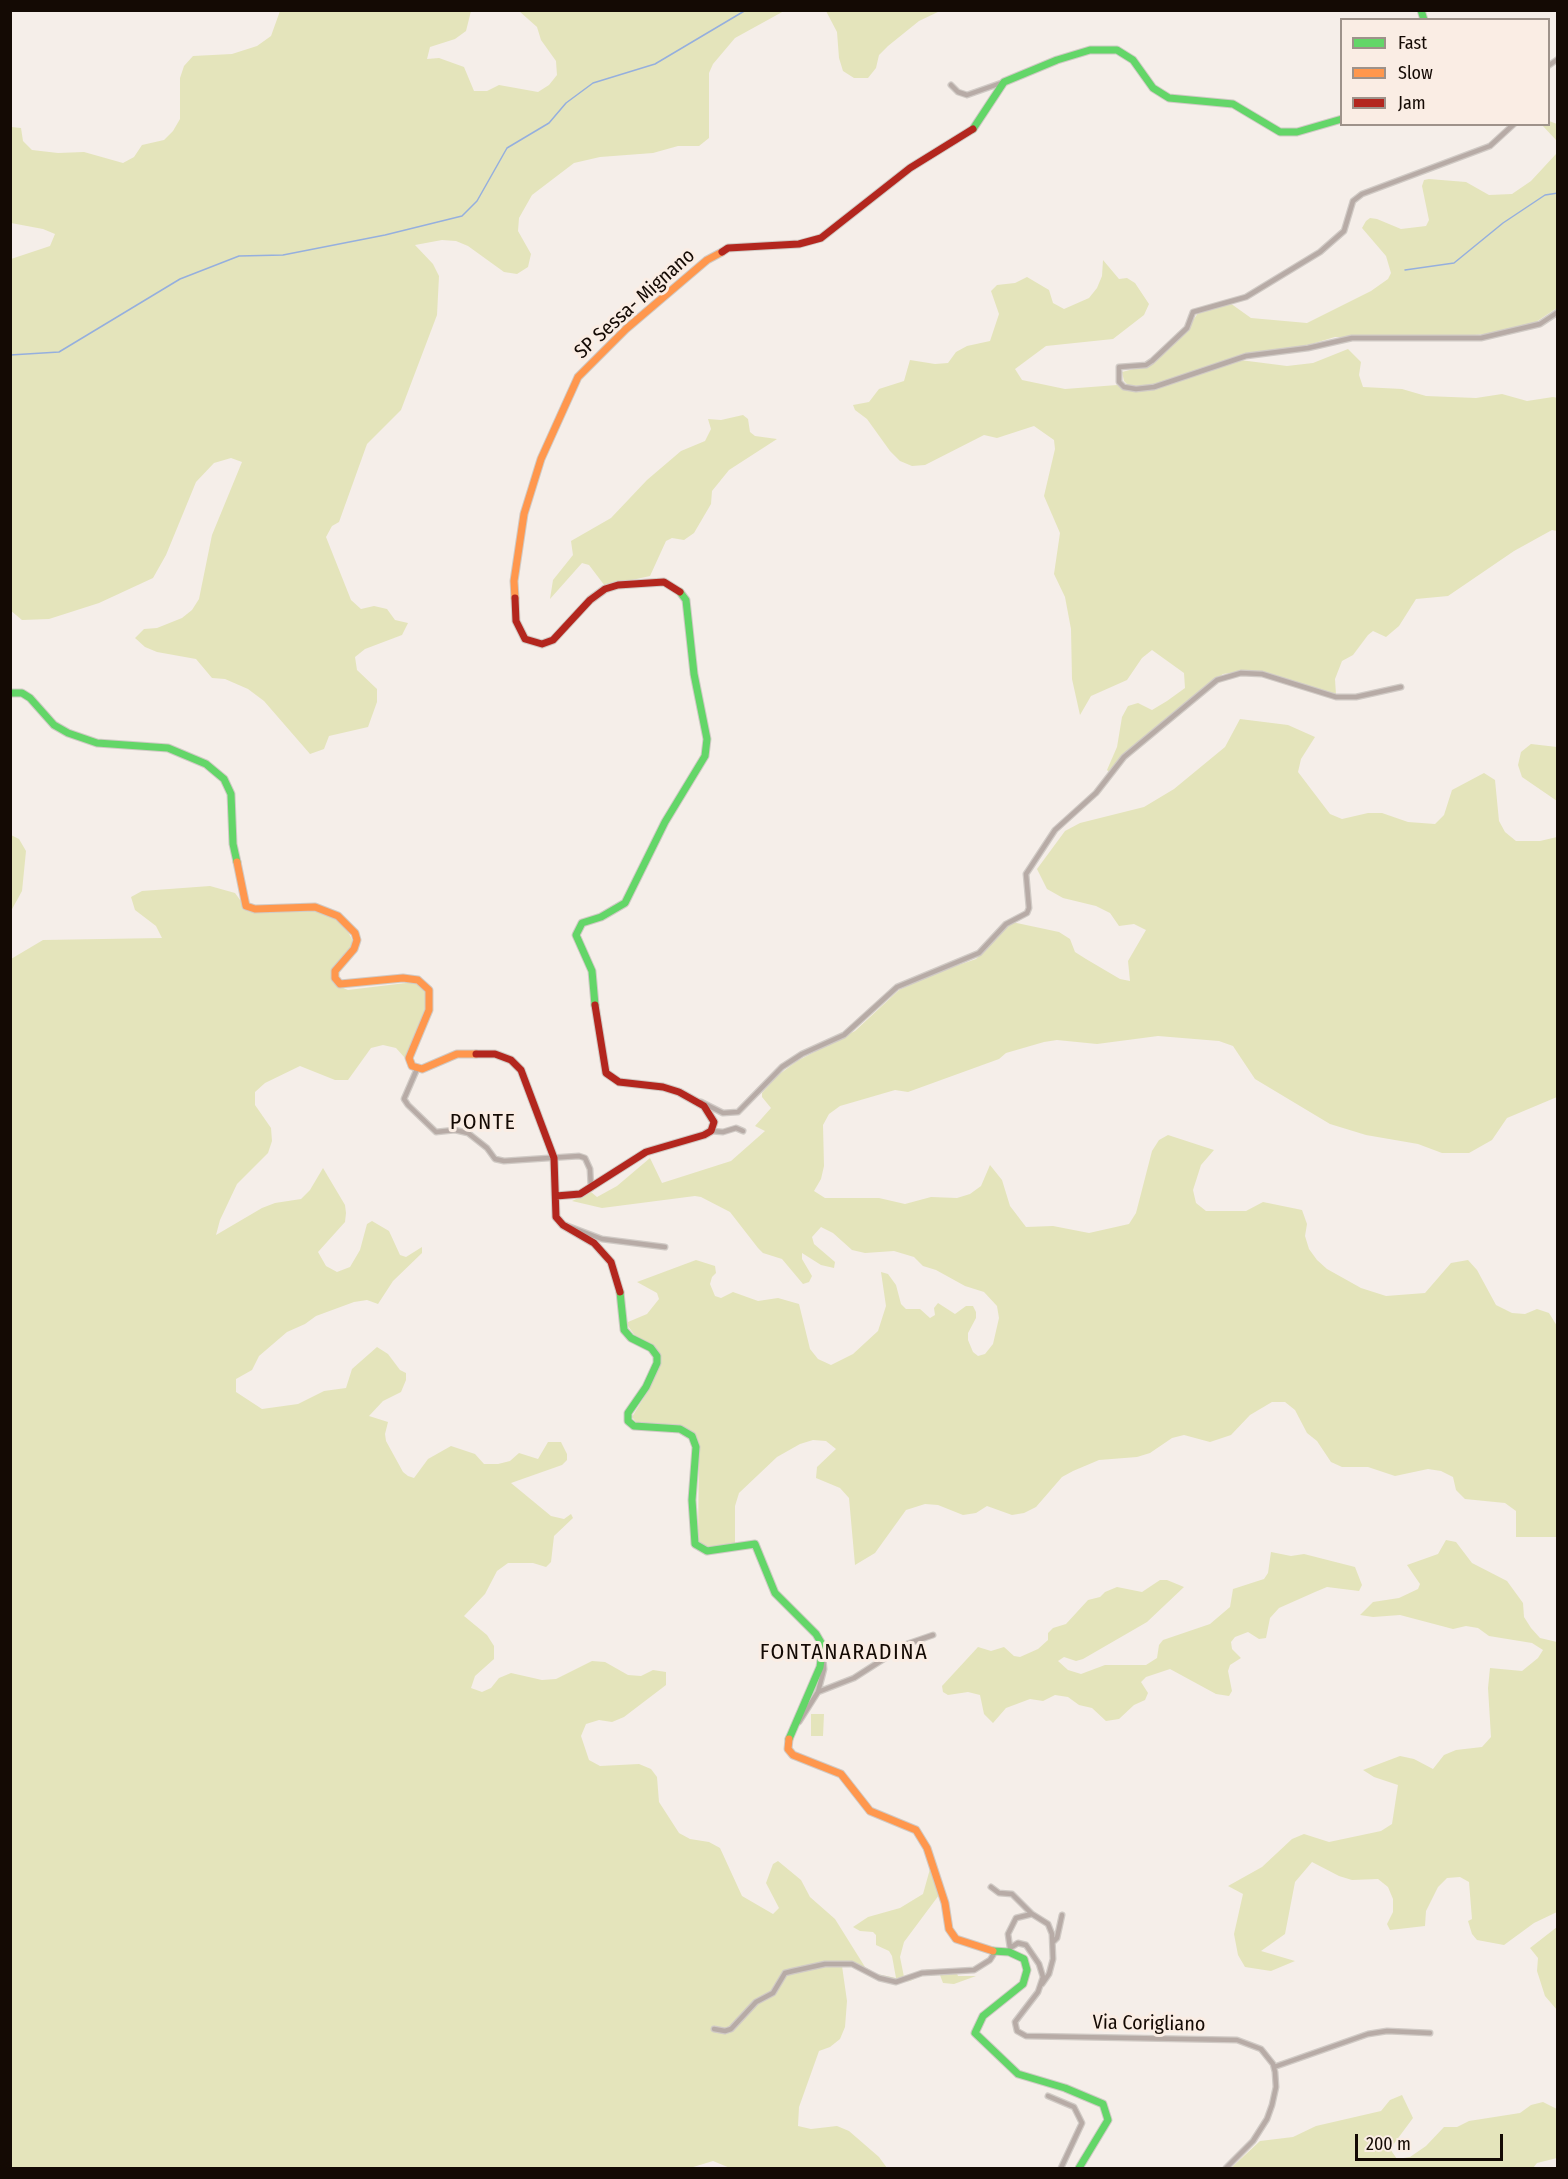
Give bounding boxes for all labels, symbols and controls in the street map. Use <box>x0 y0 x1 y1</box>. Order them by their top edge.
legend <box>1340 18 1550 126</box>
text: Fast <box>1398 32 1427 54</box>
text: Slow <box>1398 62 1433 84</box>
text: Jam <box>1398 92 1426 114</box>
street label: SP Sessa- Mignano <box>570 244 700 364</box>
district label: PONTE <box>450 1110 516 1136</box>
district label: FONTANARADINA <box>760 1640 928 1666</box>
street label: Via Corigliano <box>1092 2011 1206 2037</box>
scale bar <box>1358 2122 1506 2160</box>
text: 200 m <box>1366 2133 1411 2155</box>

